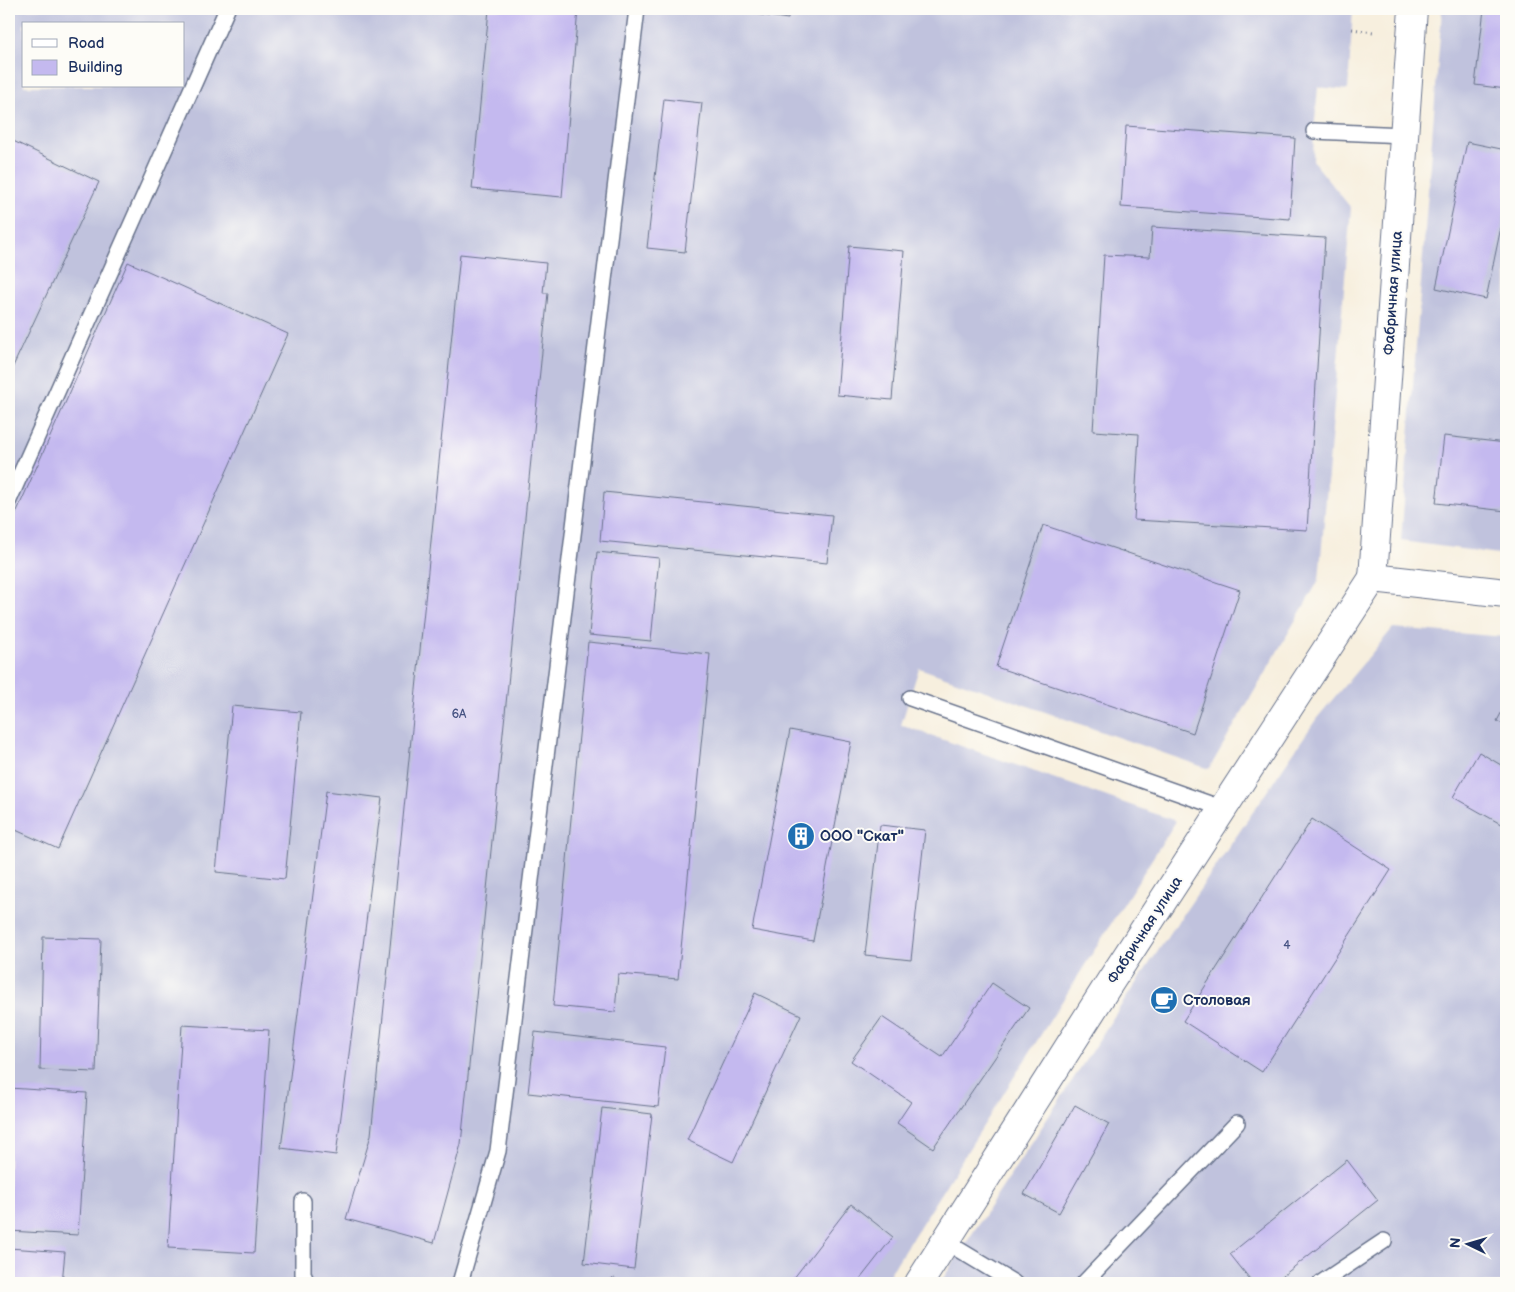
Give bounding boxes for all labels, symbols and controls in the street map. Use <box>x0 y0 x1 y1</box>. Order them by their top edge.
legend <box>22 22 185 88</box>
text: Road <box>68 34 104 53</box>
text: Building <box>68 58 123 77</box>
street label: Фабричная улица <box>1379 230 1407 356</box>
house number: 6А <box>452 707 467 722</box>
building icon: ООО "Скат" <box>786 821 816 851</box>
place label: ООО "Скат" <box>820 827 904 846</box>
street label: Фабричная улица <box>1103 873 1187 987</box>
house number: 4 <box>1283 938 1291 953</box>
cafe icon: Столовая <box>1149 985 1179 1015</box>
place label: Столовая <box>1183 991 1251 1010</box>
north arrow <box>1442 1220 1492 1270</box>
text: N <box>1447 1237 1464 1249</box>

